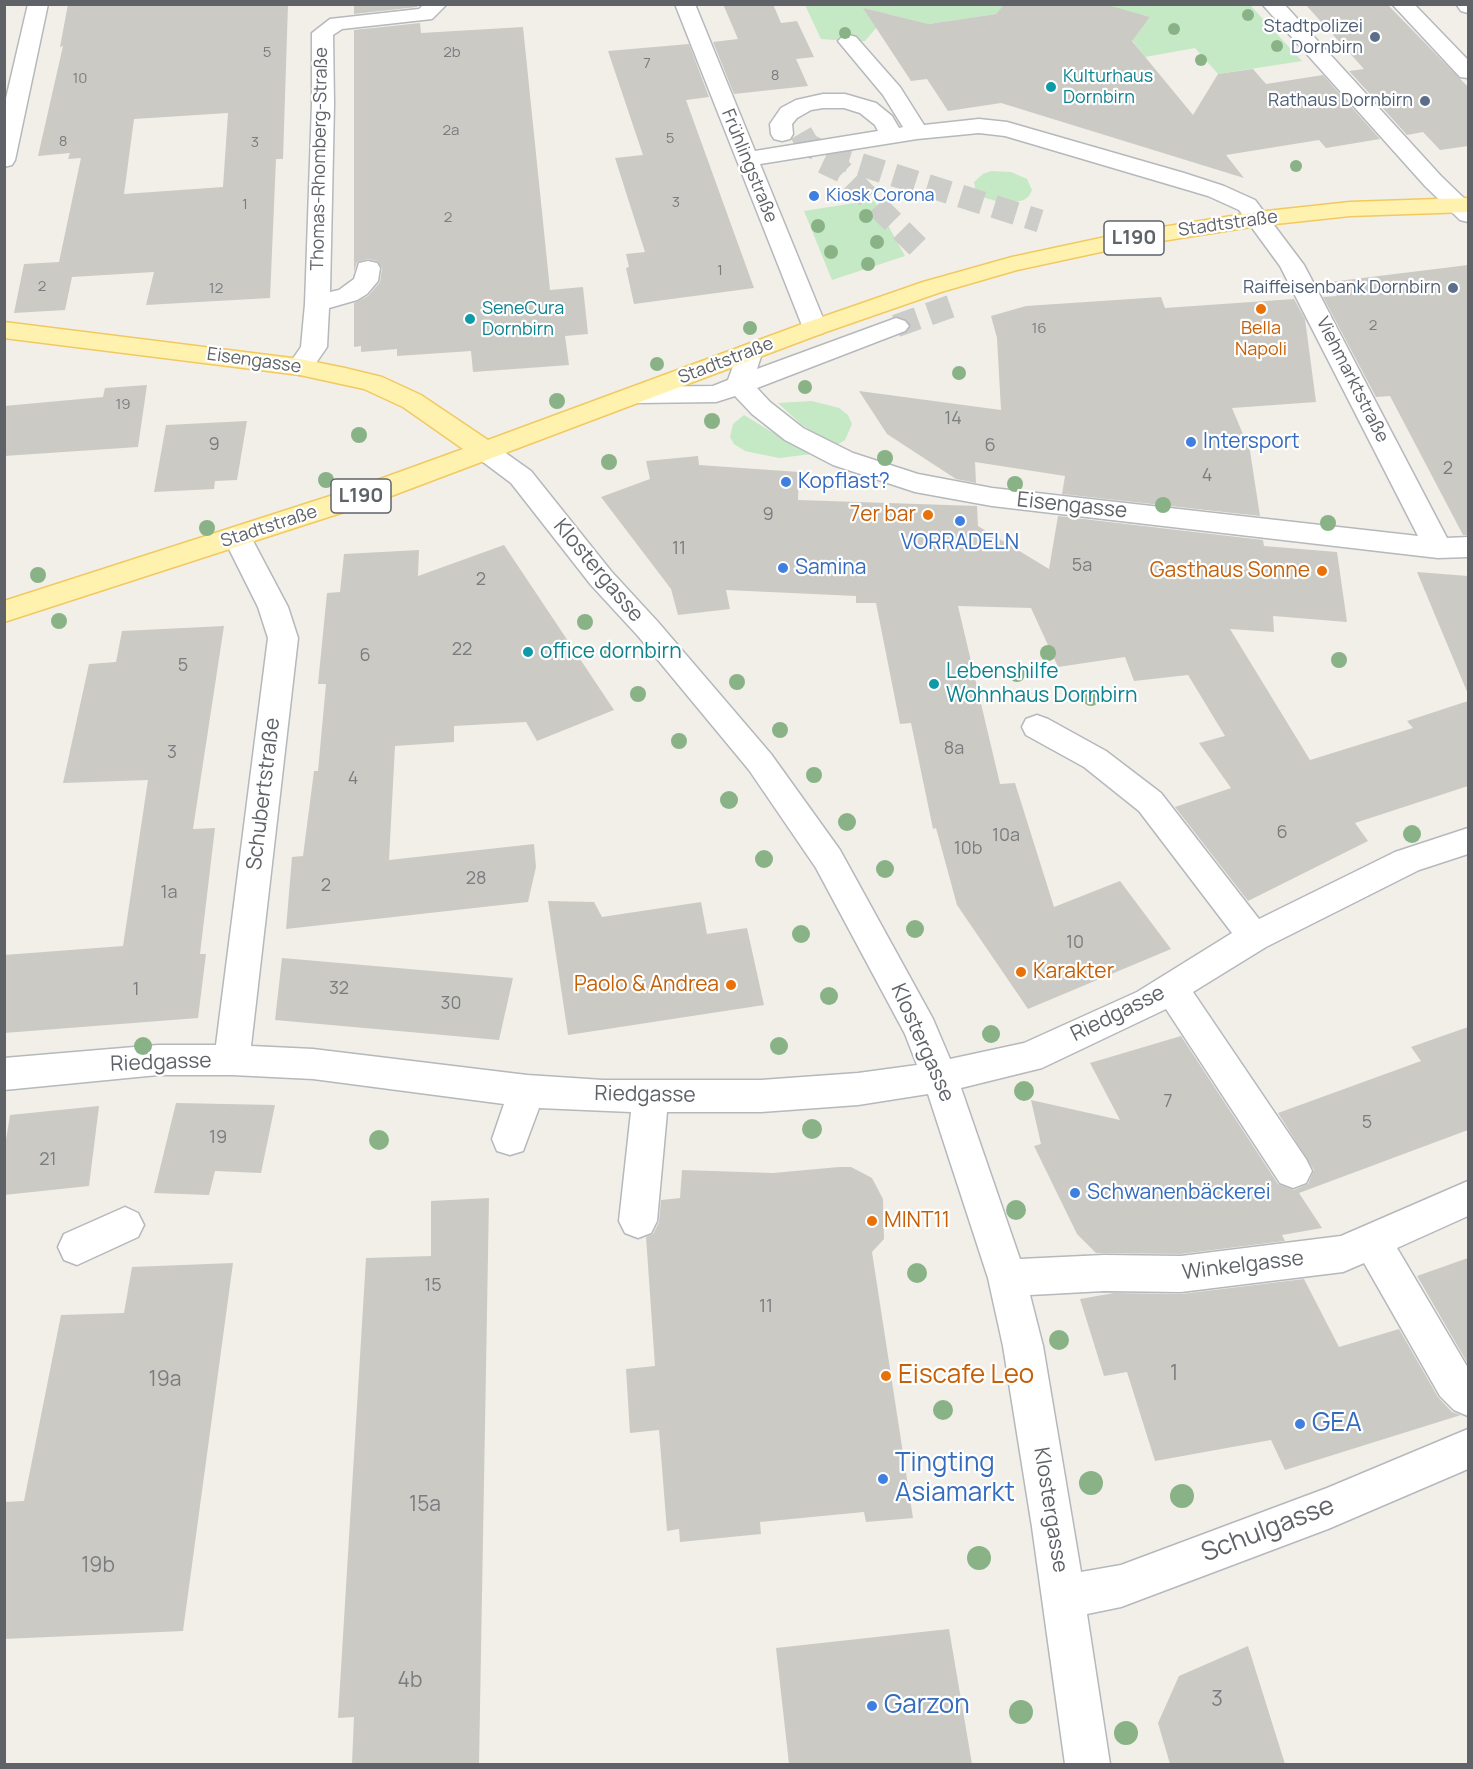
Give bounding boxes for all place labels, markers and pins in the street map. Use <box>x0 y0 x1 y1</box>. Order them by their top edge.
place label: Stadtpolizei Dornbirn <box>1264 16 1363 58</box>
marker: Stadtpolizei Dornbirn <box>1368 30 1382 44</box>
place label: Kulturhaus Dornbirn <box>1063 66 1153 109</box>
marker: Kulturhaus Dornbirn <box>1044 80 1058 94</box>
place label: Rathaus Dornbirn <box>1268 90 1413 112</box>
marker: Rathaus Dornbirn <box>1418 94 1432 108</box>
place label: Kiosk Corona <box>826 185 935 207</box>
marker: Kiosk Corona <box>807 189 821 203</box>
place label: Raiffeisenbank Dornbirn <box>1243 277 1441 299</box>
marker: Raiffeisenbank Dornbirn <box>1446 281 1460 295</box>
place label: SeneCura Dornbirn <box>482 298 564 340</box>
marker: Bella Napoli <box>1254 302 1268 316</box>
marker: SeneCura Dornbirn <box>463 312 477 326</box>
place label: Bella Napoli <box>1235 318 1287 360</box>
place label: Intersport <box>1203 429 1300 455</box>
marker: Intersport <box>1184 435 1198 449</box>
place label: Kopflast? <box>798 469 890 495</box>
marker: Kopflast? <box>779 475 793 489</box>
place label: 7er bar <box>850 502 916 528</box>
marker: 7er bar <box>921 508 935 522</box>
marker: VORRADELN <box>953 514 967 528</box>
place label: VORRADELN <box>901 530 1019 556</box>
place label: Samina <box>795 555 866 581</box>
place label: Gasthaus Sonne <box>1150 558 1310 584</box>
marker: Samina <box>776 561 790 575</box>
marker: Gasthaus Sonne <box>1315 564 1329 578</box>
place label: office dornbirn <box>540 639 682 665</box>
marker: office dornbirn <box>521 645 535 659</box>
place label: Lebenshilfe Wohnhaus Dornbirn <box>946 659 1138 709</box>
marker: Lebenshilfe Wohnhaus Dornbirn <box>927 677 941 691</box>
place label: Karakter <box>1033 959 1114 985</box>
marker: Karakter <box>1014 965 1028 979</box>
place label: Paolo & Andrea <box>574 972 719 998</box>
marker: Paolo & Andrea <box>724 978 738 992</box>
place label: Schwanenbäckerei <box>1087 1180 1271 1206</box>
marker: Schwanenbäckerei <box>1068 1186 1082 1200</box>
place label: MINT11 <box>884 1208 950 1234</box>
marker: MINT11 <box>865 1214 879 1228</box>
place label: Eiscafe Leo <box>898 1360 1034 1392</box>
marker: Eiscafe Leo <box>879 1369 893 1383</box>
place label: GEA <box>1312 1408 1362 1440</box>
marker: GEA <box>1293 1417 1307 1431</box>
place label: Tingting Asiamarkt <box>895 1448 1015 1510</box>
marker: Tingting Asiamarkt <box>876 1472 890 1486</box>
place label: Garzon <box>884 1690 970 1722</box>
marker: Garzon <box>865 1699 879 1713</box>

